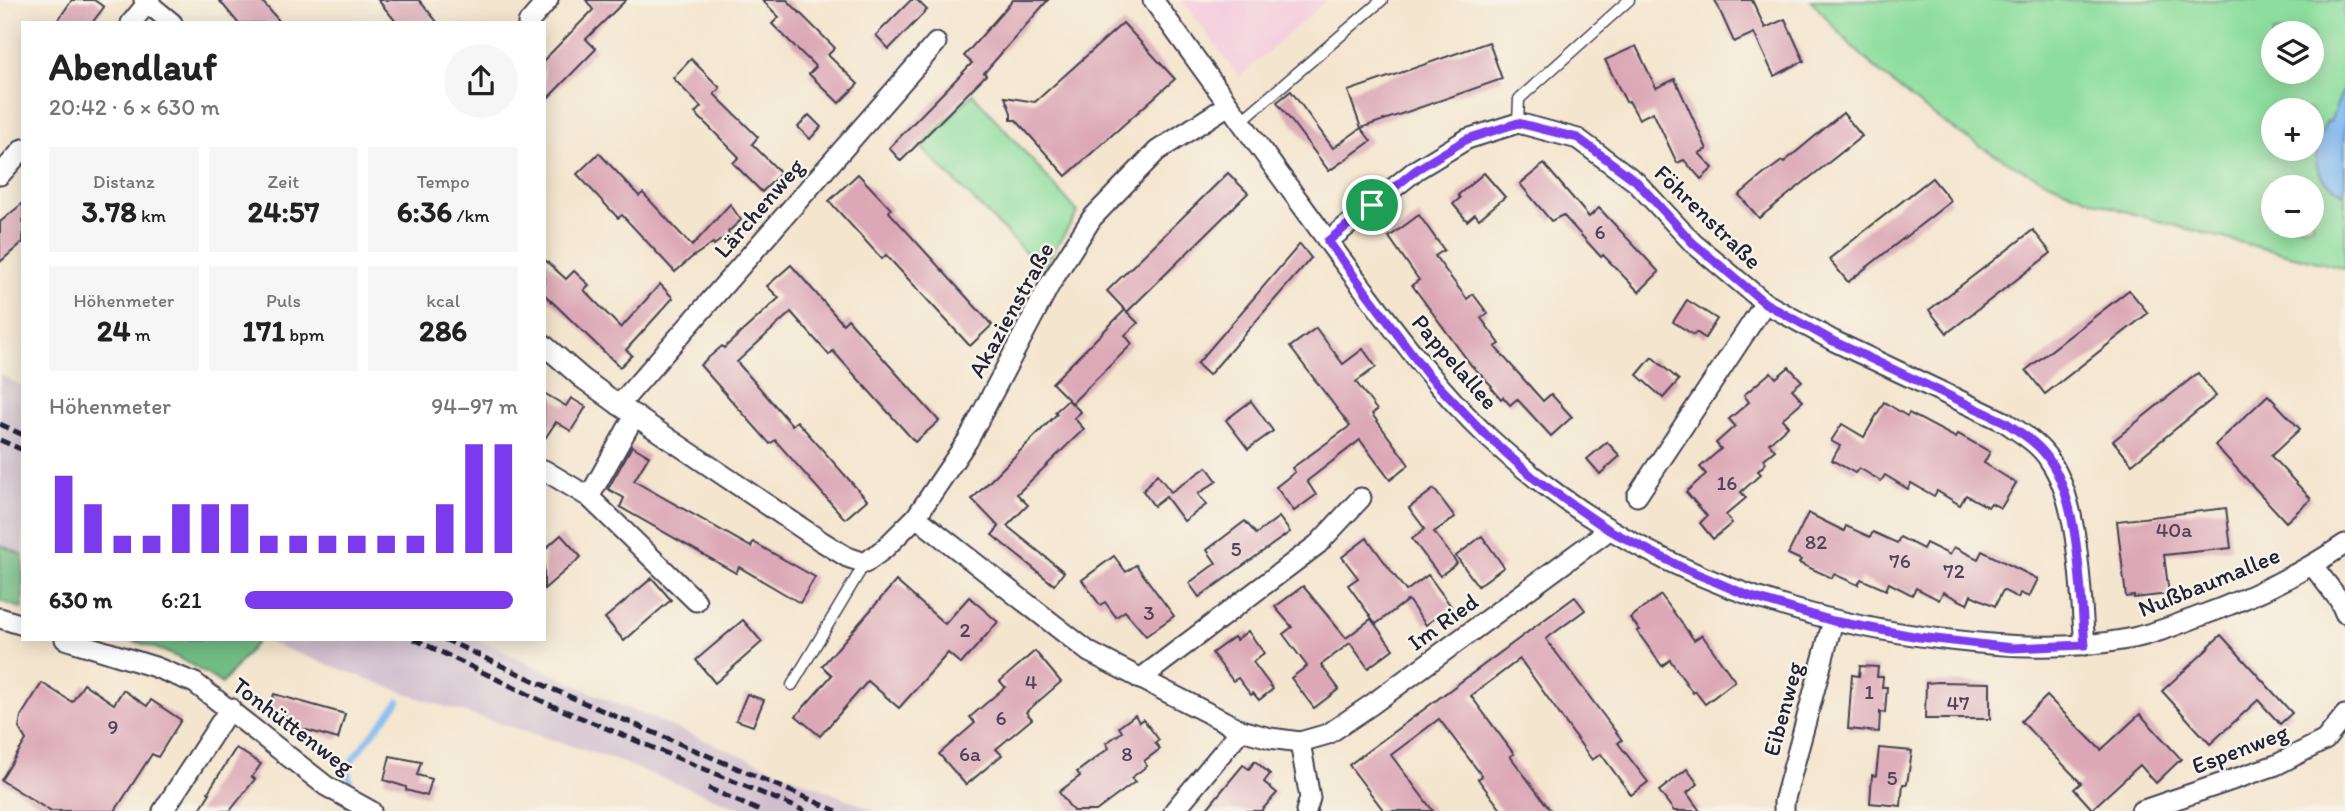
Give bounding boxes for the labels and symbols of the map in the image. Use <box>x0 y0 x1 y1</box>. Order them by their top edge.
street label: Lärchenweg <box>707 151 810 264</box>
street label: Föhrenstraße <box>1649 158 1768 275</box>
pin <box>1342 175 1402 235</box>
house number: 6 <box>1594 219 1606 244</box>
street label: Akazienstraße <box>961 237 1060 383</box>
street label: Pappelallee <box>1406 308 1505 415</box>
house number: 16 <box>1717 470 1737 495</box>
house number: 40a <box>2156 517 2192 542</box>
house number: 82 <box>1805 529 1827 554</box>
house number: 5 <box>1230 536 1242 561</box>
street label: Nußbaumallee <box>2134 540 2284 623</box>
house number: 76 <box>1889 548 1911 573</box>
house number: 72 <box>1943 558 1965 583</box>
street label: Im Ried <box>1402 586 1483 657</box>
house number: 3 <box>1143 600 1155 625</box>
house number: 2 <box>959 617 971 642</box>
street label: Eibenweg <box>1756 658 1809 759</box>
house number: 4 <box>1025 669 1038 694</box>
street label: Tonhüttenweg <box>227 670 360 781</box>
house number: 1 <box>1864 679 1874 704</box>
house number: 47 <box>1946 690 1970 715</box>
house number: 6 <box>995 705 1007 730</box>
house number: 9 <box>108 714 118 739</box>
street label: Espenweg <box>2188 717 2293 780</box>
house number: 6a <box>959 741 981 766</box>
house number: 8 <box>1121 741 1133 766</box>
house number: 5 <box>1886 765 1898 790</box>

